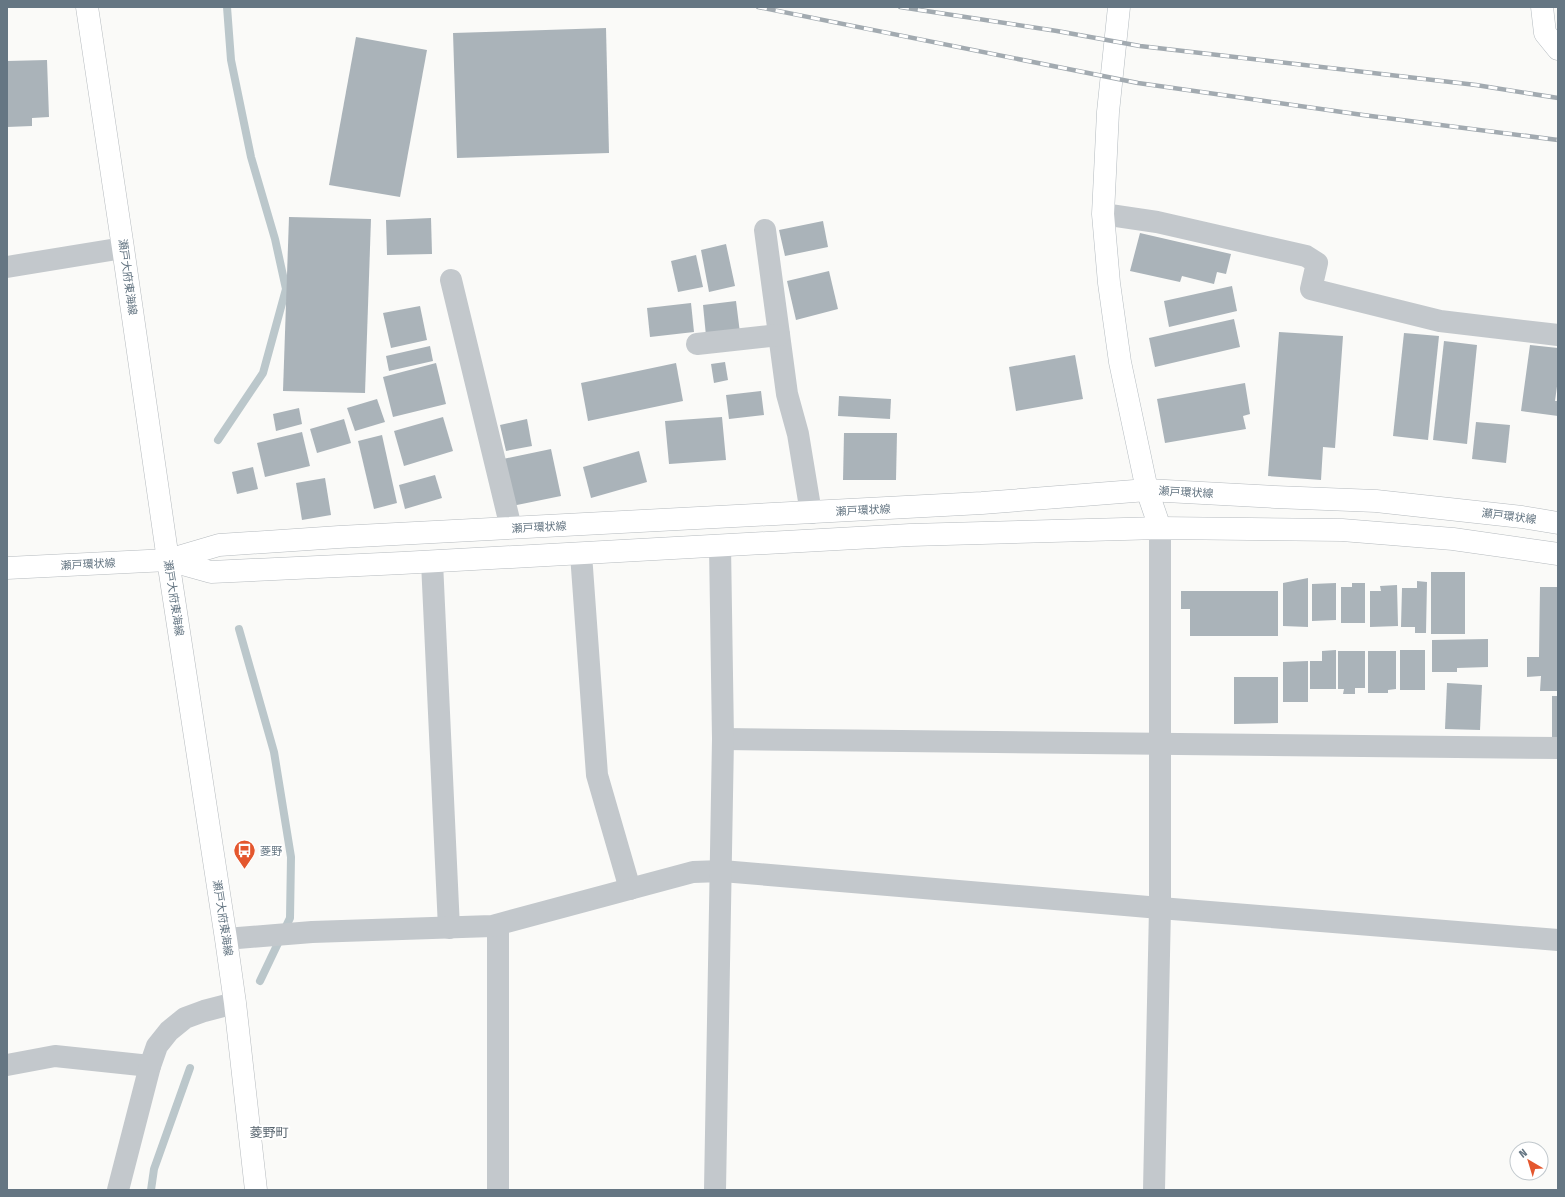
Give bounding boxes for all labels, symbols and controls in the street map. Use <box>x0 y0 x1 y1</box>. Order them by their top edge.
street label: 瀬戸大府東海線 <box>116 238 139 316</box>
street label: 瀬戸環状線 <box>1158 485 1214 500</box>
street label: 瀬戸環状線 <box>835 503 891 518</box>
street label: 瀬戸環状線 <box>1481 507 1537 526</box>
street label: 瀬戸環状線 <box>511 520 567 535</box>
street label: 瀬戸環状線 <box>60 557 116 572</box>
street label: 瀬戸大府東海線 <box>161 559 186 637</box>
bus stop icon: 菱野 <box>231 838 257 871</box>
place label: 菱野 <box>260 845 282 858</box>
street label: 瀬戸大府東海線 <box>210 879 235 957</box>
district label: 菱野町 <box>249 1125 289 1140</box>
north arrow <box>1509 1141 1549 1181</box>
text: N <box>1517 1146 1530 1161</box>

